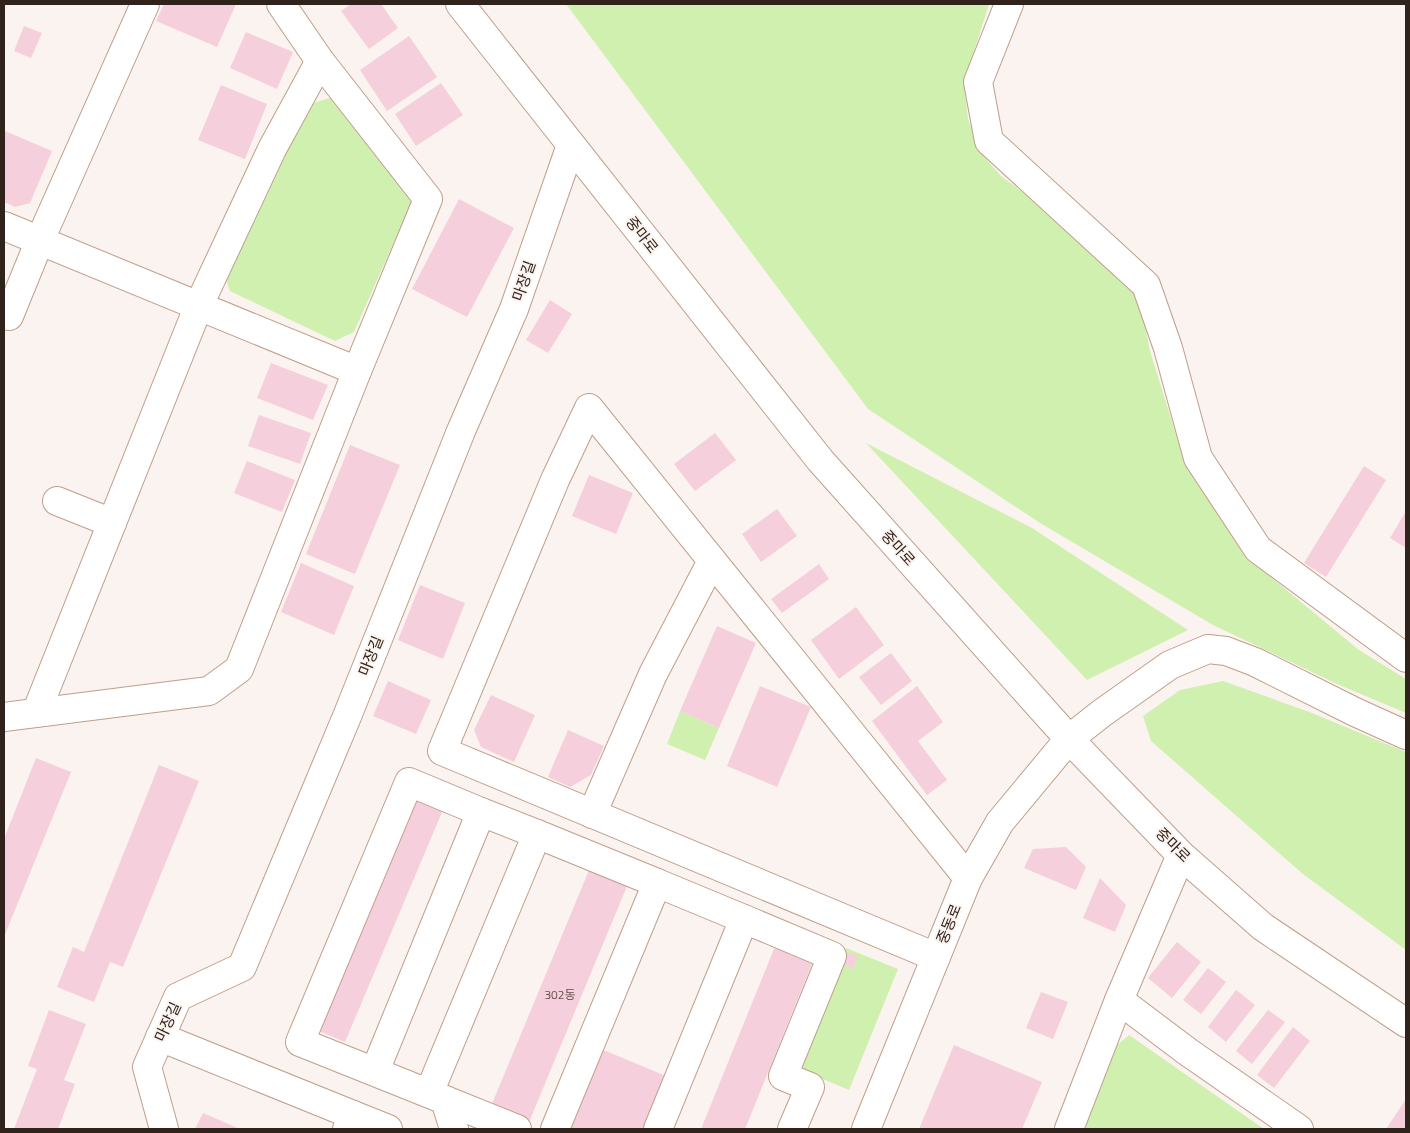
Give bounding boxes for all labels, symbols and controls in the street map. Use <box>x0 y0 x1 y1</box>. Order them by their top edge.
street label: 중마로 <box>621 211 664 258</box>
street label: 마장길 <box>506 258 541 304</box>
street label: 중마로 <box>876 525 921 571</box>
street label: 마장길 <box>352 632 389 679</box>
street label: 중마로 <box>1151 822 1196 867</box>
street label: 중동로 <box>930 900 967 947</box>
house number: 302동 <box>544 985 576 1004</box>
street label: 마장길 <box>148 998 187 1045</box>

